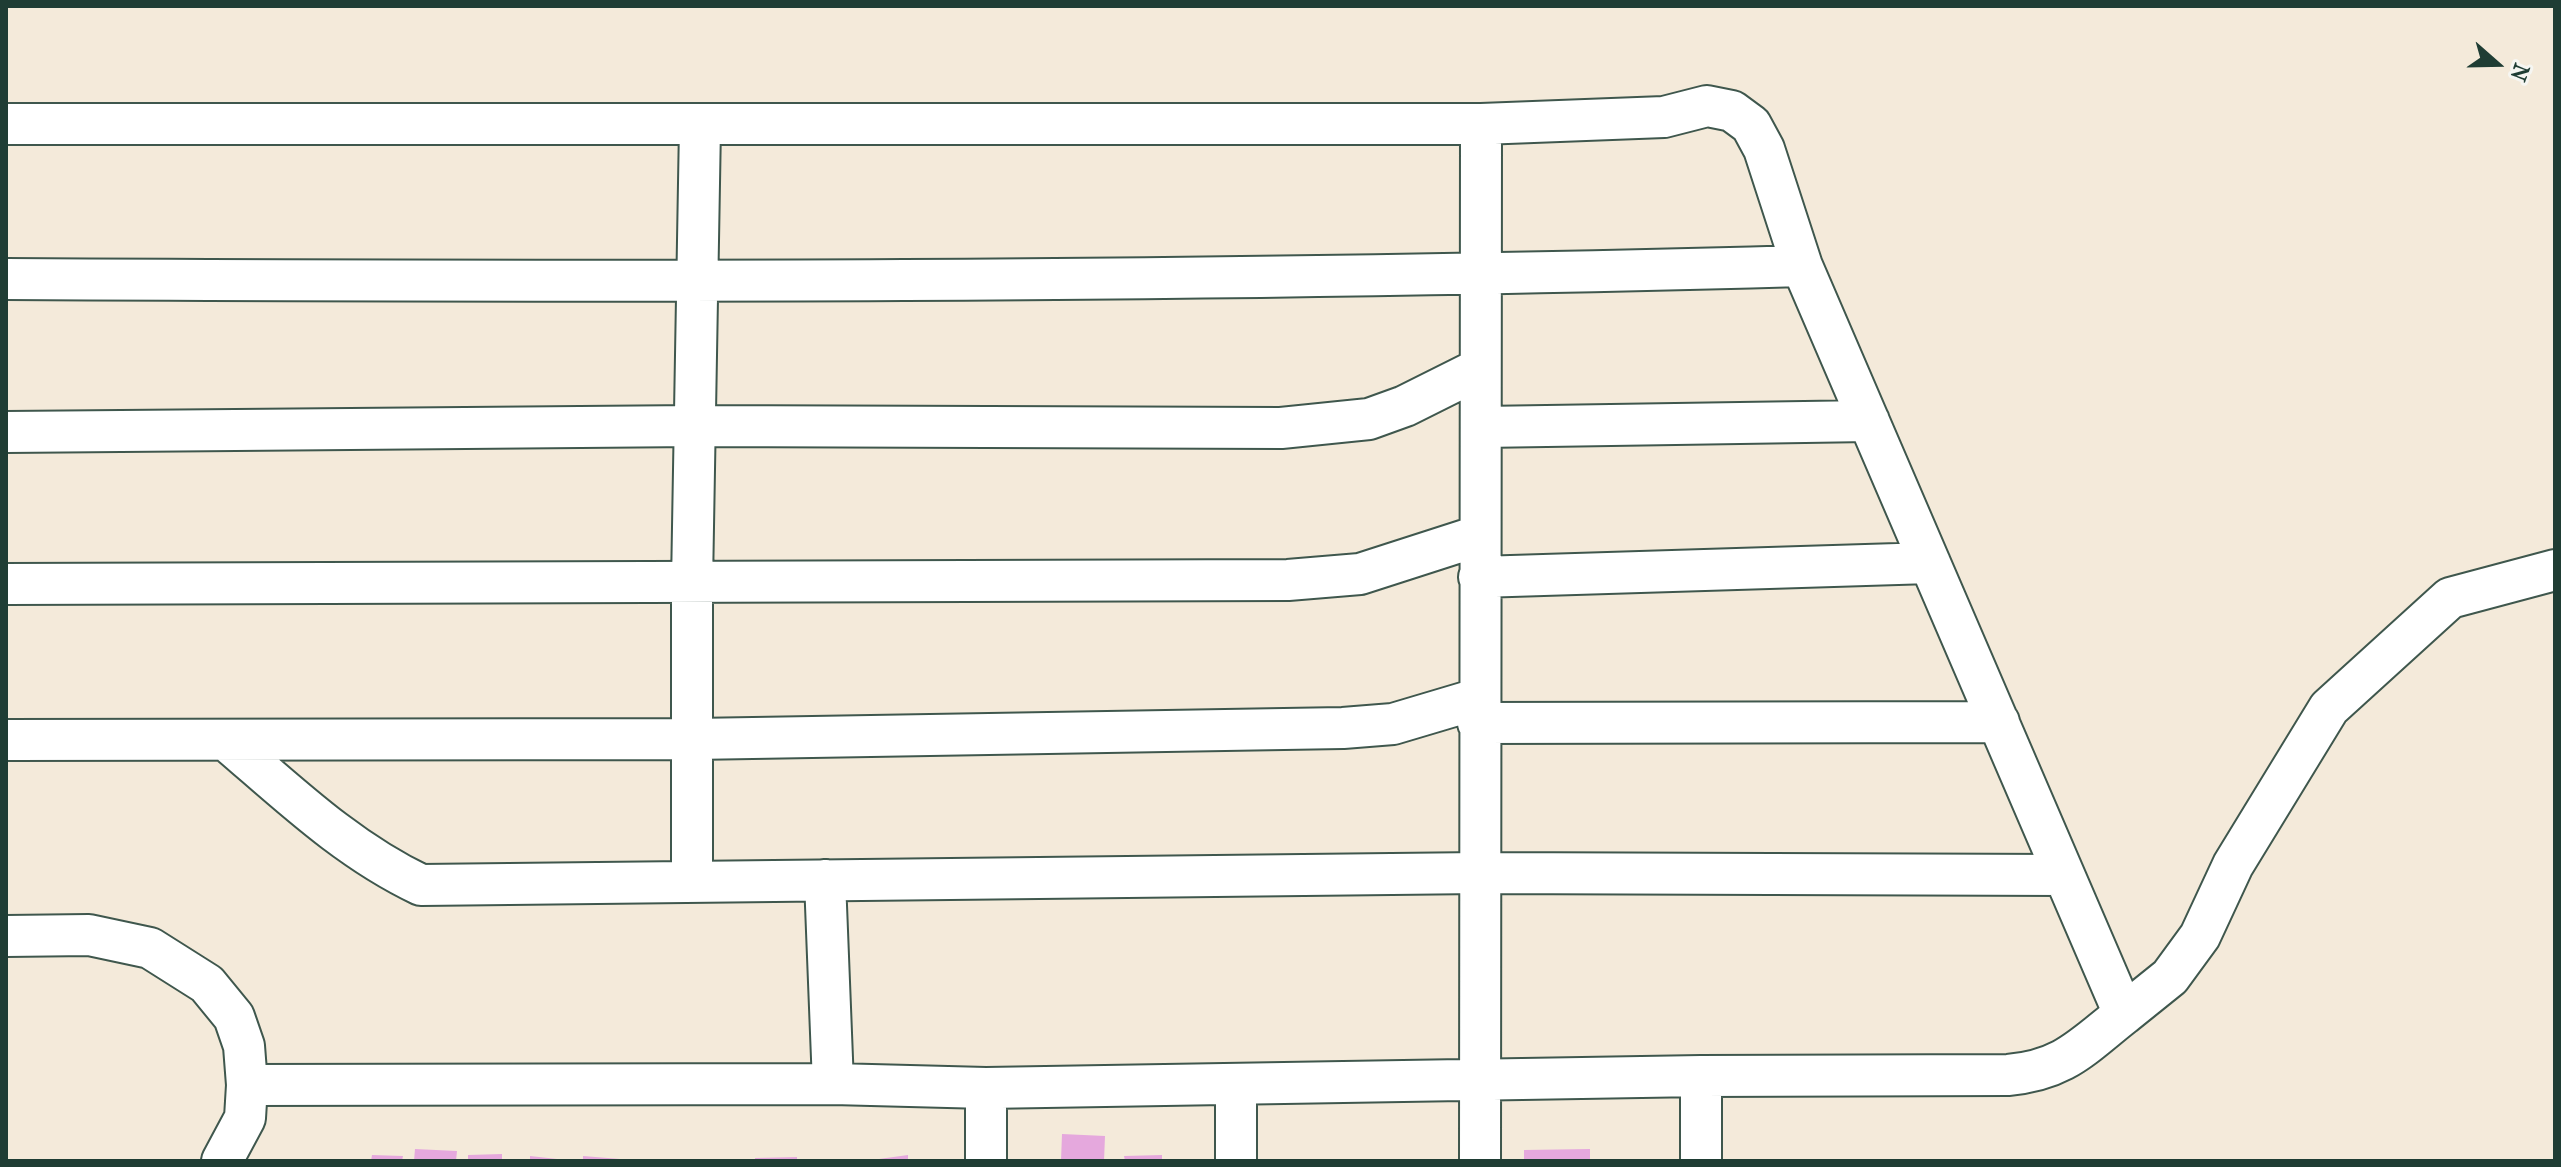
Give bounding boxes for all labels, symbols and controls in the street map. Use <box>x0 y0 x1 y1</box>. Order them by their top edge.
north arrow <box>2457 24 2537 104</box>
text: N <box>2504 60 2535 84</box>

